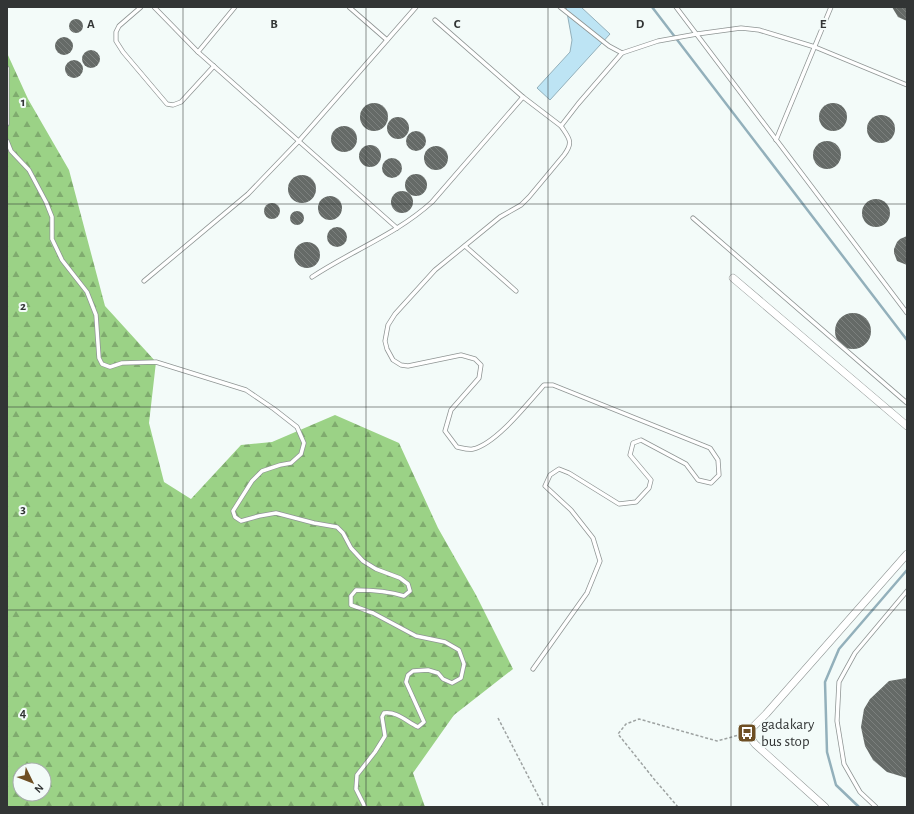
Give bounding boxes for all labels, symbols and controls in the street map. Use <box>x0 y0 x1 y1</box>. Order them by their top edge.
text: A <box>87 18 95 31</box>
text: B <box>270 18 278 31</box>
text: C <box>454 18 461 31</box>
text: D <box>636 18 645 31</box>
text: E <box>820 18 827 31</box>
text: 1 <box>21 96 25 109</box>
text: 2 <box>20 300 26 313</box>
text: 3 <box>20 503 26 516</box>
text: 4 <box>20 707 27 720</box>
place label: gadakary bus stop <box>761 717 815 749</box>
bus stop icon: gadakary bus stop <box>736 722 758 744</box>
north arrow <box>12 762 52 802</box>
text: N <box>32 782 46 795</box>

